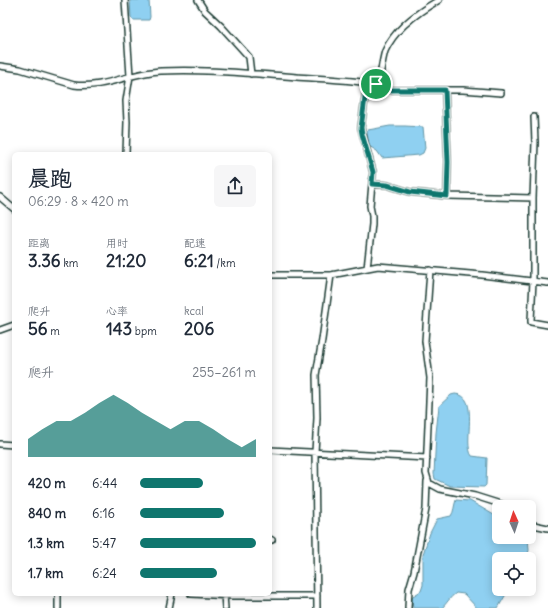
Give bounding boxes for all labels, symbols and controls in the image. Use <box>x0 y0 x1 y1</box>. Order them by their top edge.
pin <box>359 67 393 101</box>
icon: arrive <box>365 73 387 95</box>
text: 晨跑 <box>28 164 72 192</box>
button: share <box>214 165 256 207</box>
text: 06:29 · 8 × 420 m <box>28 193 129 210</box>
text: 距离 <box>28 236 50 250</box>
text: 用时 <box>106 236 128 250</box>
text: 配速 <box>184 236 206 250</box>
text: 3.36 <box>28 250 61 272</box>
text: 21:20 <box>106 250 146 272</box>
text: 6:21 <box>184 250 214 272</box>
text: km <box>61 256 79 270</box>
text: /km <box>214 256 236 270</box>
text: 爬升 <box>28 304 50 318</box>
text: 心率 <box>106 304 128 318</box>
text: kcal <box>184 304 204 318</box>
text: 56 <box>28 318 48 340</box>
text: 143 <box>106 318 132 340</box>
text: 206 <box>184 318 214 340</box>
text: m <box>48 324 60 338</box>
text: bpm <box>132 324 157 338</box>
text: 爬升 <box>28 364 54 381</box>
text: 255–261 m <box>192 364 256 381</box>
text: 420 m <box>28 475 66 492</box>
text: 6:44 <box>92 475 117 492</box>
north arrow <box>492 500 536 544</box>
map controls <box>492 500 536 596</box>
text: 840 m <box>28 505 66 522</box>
text: 6:16 <box>92 505 115 522</box>
text: 1.3 km <box>28 535 64 552</box>
text: 5:47 <box>92 535 116 552</box>
button: locate <box>492 552 536 596</box>
text: 1.7 km <box>28 565 63 582</box>
text: 6:24 <box>92 565 117 582</box>

